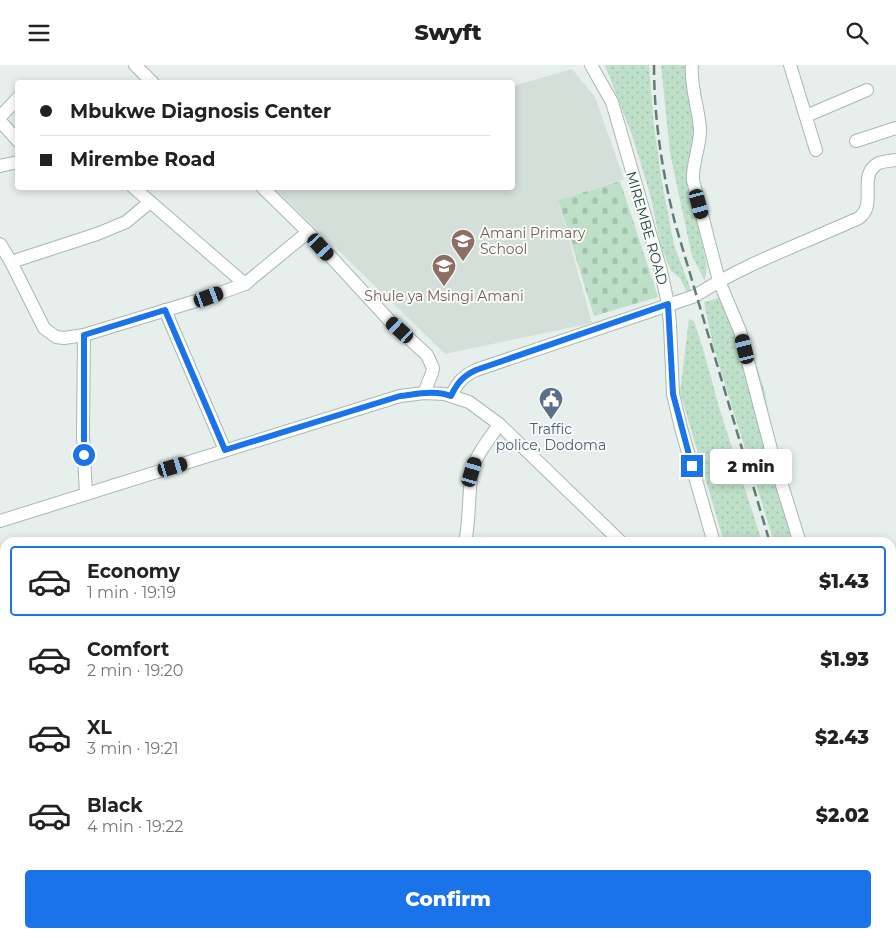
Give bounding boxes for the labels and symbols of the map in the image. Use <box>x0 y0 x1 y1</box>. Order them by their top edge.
street label: MIREMBE ROAD <box>622 169 672 287</box>
car <box>687 188 710 220</box>
place label: Amani Primary School <box>480 224 586 258</box>
school or university icon: Amani Primary School <box>450 228 476 262</box>
car <box>305 231 336 263</box>
school or university icon: Shule ya Msingi Amani <box>431 253 457 287</box>
car <box>192 285 225 309</box>
place label: Shule ya Msingi Amani <box>364 287 524 305</box>
car <box>383 314 416 346</box>
car <box>734 333 755 365</box>
public building icon: Traffic police, Dodoma <box>538 386 564 420</box>
place label: Traffic police, Dodoma <box>496 420 606 454</box>
route start <box>73 444 95 466</box>
callout: 2 min <box>710 449 792 483</box>
car <box>156 455 189 479</box>
car <box>460 455 483 489</box>
route end <box>681 455 703 477</box>

